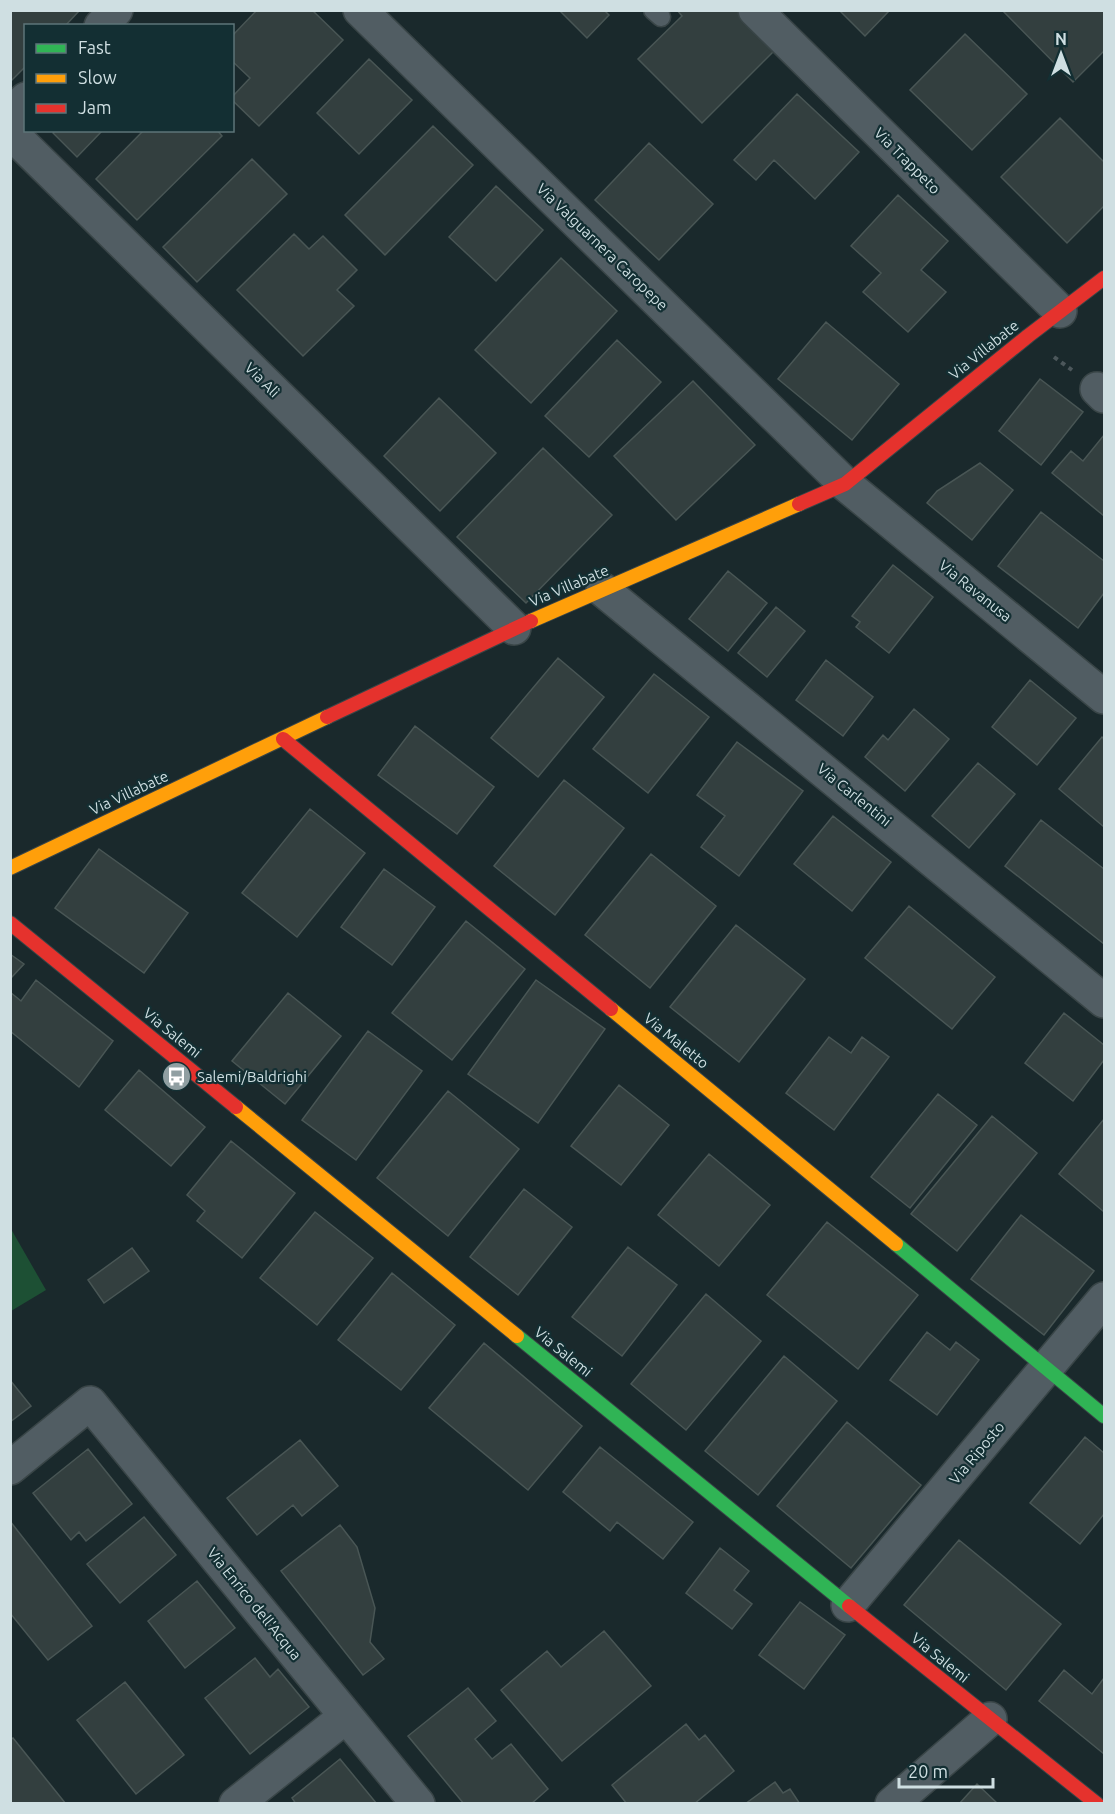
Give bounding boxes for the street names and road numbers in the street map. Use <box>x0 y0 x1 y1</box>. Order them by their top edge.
street label: Via Trappeto <box>871 124 944 197</box>
street label: Via Valguarnera Caropepe <box>533 180 671 314</box>
street label: Via Villabate <box>945 316 1022 383</box>
street label: Via Alì <box>241 359 283 401</box>
street label: Via Ravanusa <box>936 556 1015 625</box>
street label: Via Villabate <box>527 561 611 610</box>
street label: Via Carlentini <box>814 760 895 830</box>
street label: Via Villabate <box>87 767 171 818</box>
street label: Via Salemi <box>140 1004 205 1061</box>
street label: Via Maletto <box>641 1009 712 1072</box>
street label: Via Salemi <box>531 1323 596 1380</box>
street label: Via Riposto <box>946 1418 1008 1487</box>
street label: Via Enrico dell'Acqua <box>204 1544 305 1663</box>
street label: Via Salemi <box>908 1629 973 1686</box>

